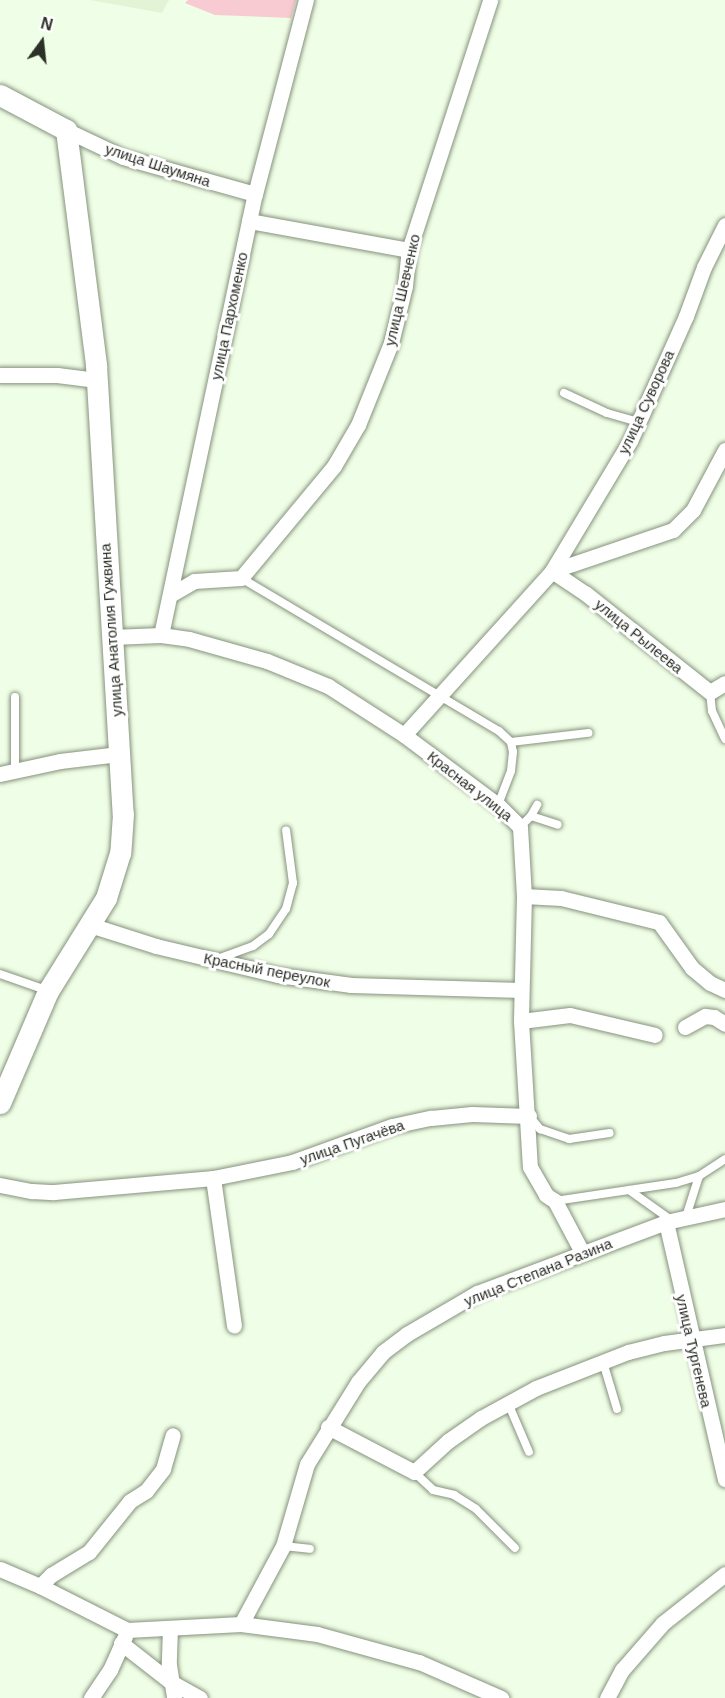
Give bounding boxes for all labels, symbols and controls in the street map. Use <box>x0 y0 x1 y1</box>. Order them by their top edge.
north arrow <box>12 12 72 72</box>
text: N <box>39 14 55 34</box>
street label: улица Шаумяна <box>103 139 213 191</box>
street label: улица Шевченко <box>380 232 424 348</box>
street label: улица Пархоменко <box>207 250 251 382</box>
street label: улица Суворова <box>614 347 678 457</box>
street label: улица Анатолия Гужвина <box>96 543 126 717</box>
street label: улица Рылеева <box>591 595 687 677</box>
street label: Красная улица <box>424 747 516 825</box>
street label: Красный переулок <box>202 949 332 991</box>
street label: улица Пугачёва <box>297 1116 407 1168</box>
street label: улица Степана Разина <box>461 1234 615 1310</box>
street label: улица Тургенева <box>672 1293 716 1409</box>

